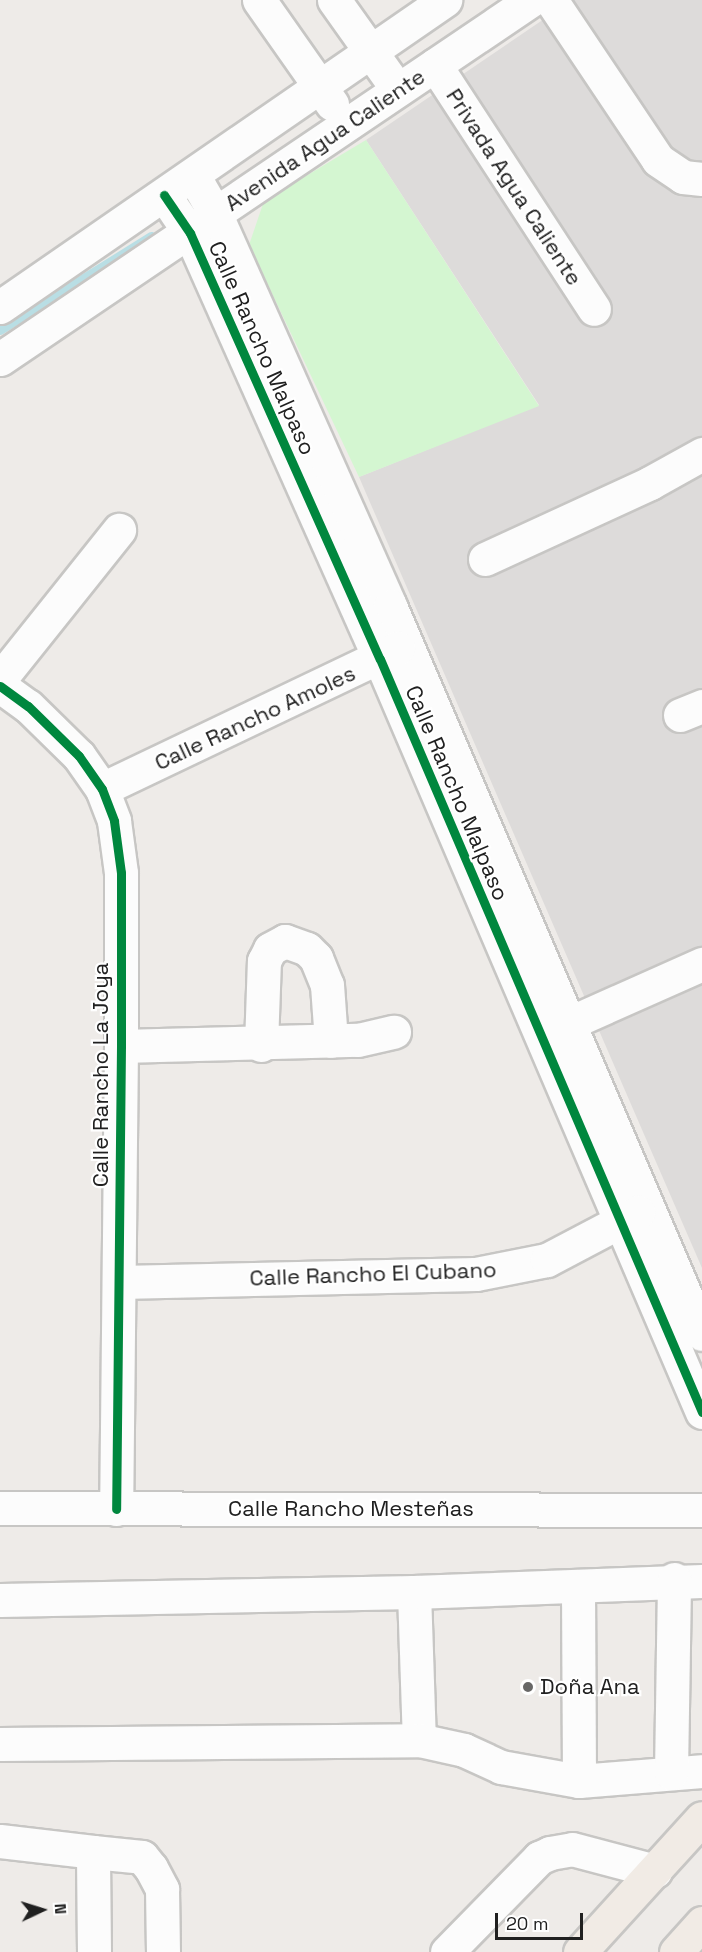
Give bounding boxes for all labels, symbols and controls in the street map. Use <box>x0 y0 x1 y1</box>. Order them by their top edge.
street label: Avenida Agua Caliente <box>220 63 430 217</box>
street label: Privada Agua Caliente <box>440 84 588 290</box>
street label: Calle Rancho Malpaso <box>203 237 321 459</box>
street label: Calle Rancho Amoles <box>150 660 360 776</box>
street label: Calle Rancho Malpaso <box>400 681 514 905</box>
street label: Calle Rancho La Joya <box>88 963 114 1187</box>
street label: Calle Rancho El Cubano <box>249 1256 497 1292</box>
street label: Calle Rancho Mesteñas <box>228 1496 474 1522</box>
place label: Doña Ana <box>540 1674 640 1700</box>
marker: Doña Ana <box>521 1680 535 1694</box>
north arrow <box>12 1880 72 1940</box>
scale bar <box>498 1901 586 1939</box>
text: N <box>50 1903 71 1915</box>
text: 20 m <box>506 1912 549 1935</box>

